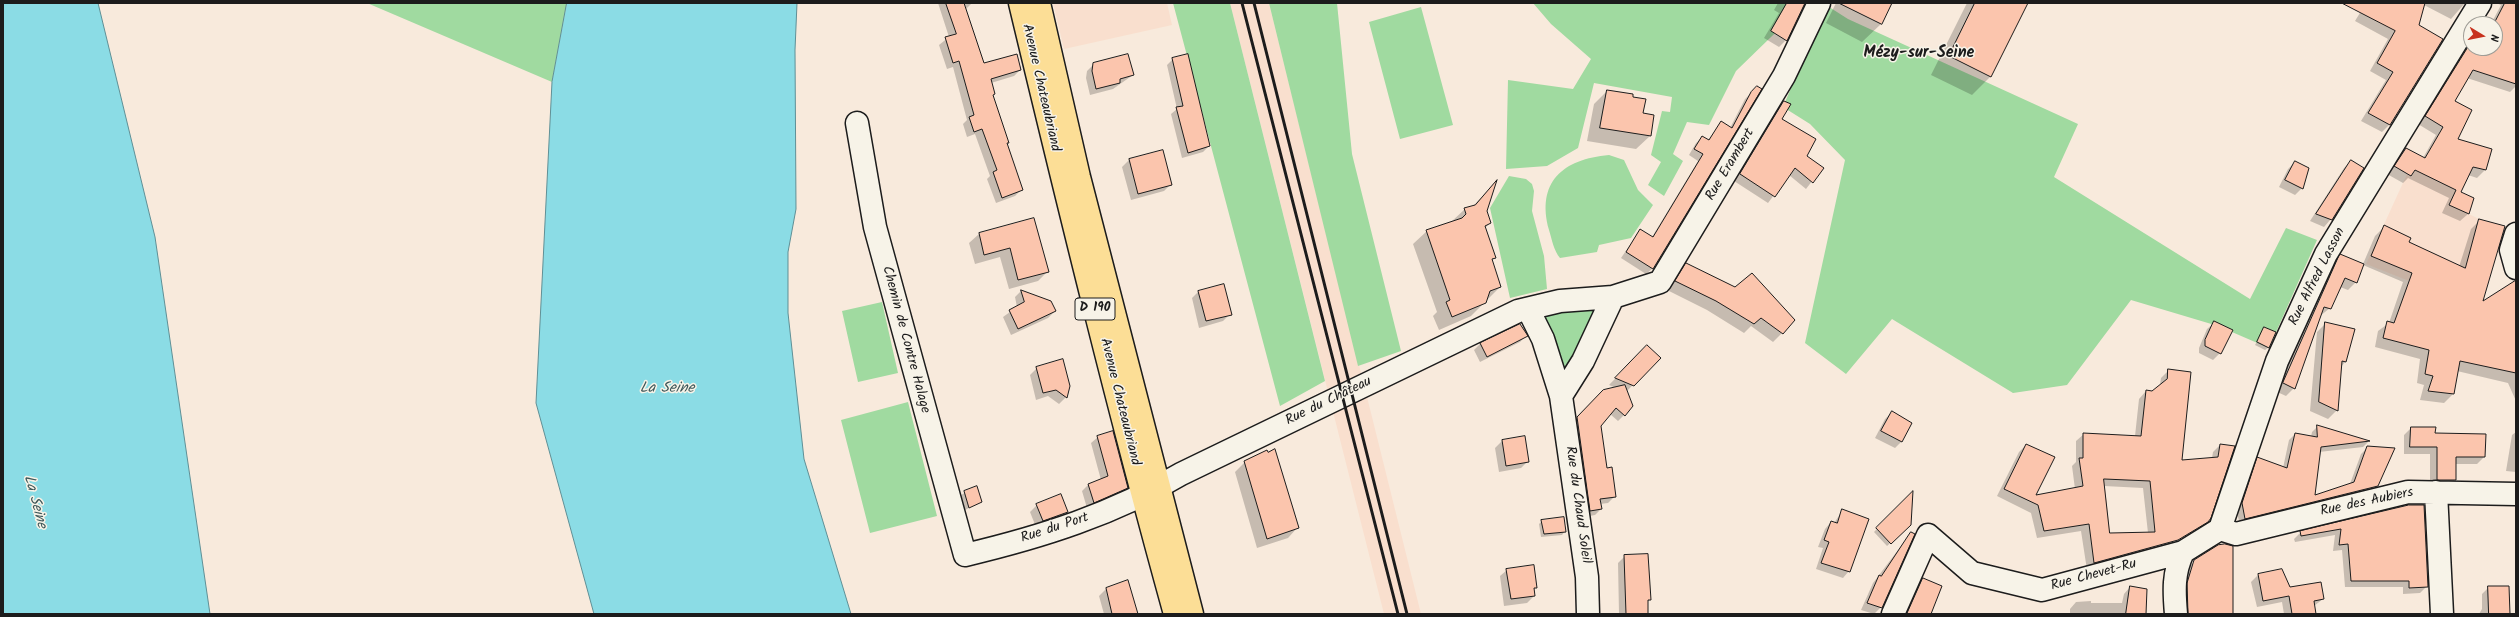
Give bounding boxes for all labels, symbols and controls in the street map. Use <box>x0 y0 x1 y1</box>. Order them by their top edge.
north arrow <box>2463 16 2503 56</box>
street label: Avenue Chateaubriand <box>1017 22 1063 154</box>
text: N <box>2484 33 2503 43</box>
district label: Mézy-sur-Seine <box>1864 44 1974 64</box>
street label: Rue Erambert <box>1703 126 1759 204</box>
street label: Rue Alfred Lasson <box>2286 225 2350 329</box>
street label: Chemin de Contre Halage <box>877 265 933 415</box>
road number: D 190 <box>1075 298 1115 320</box>
street label: Avenue Chateaubriand <box>1095 337 1143 467</box>
street label: Rue du Château <box>1283 374 1375 430</box>
water label: La Seine <box>640 380 694 398</box>
street label: Rue du Chaud Soleil <box>1560 445 1594 565</box>
water label: La Seine <box>18 473 50 531</box>
street label: Rue des Aubiers <box>2319 485 2415 521</box>
street label: Rue du Port <box>1019 510 1091 548</box>
street label: Rue Chevet-Ru <box>2049 557 2139 595</box>

